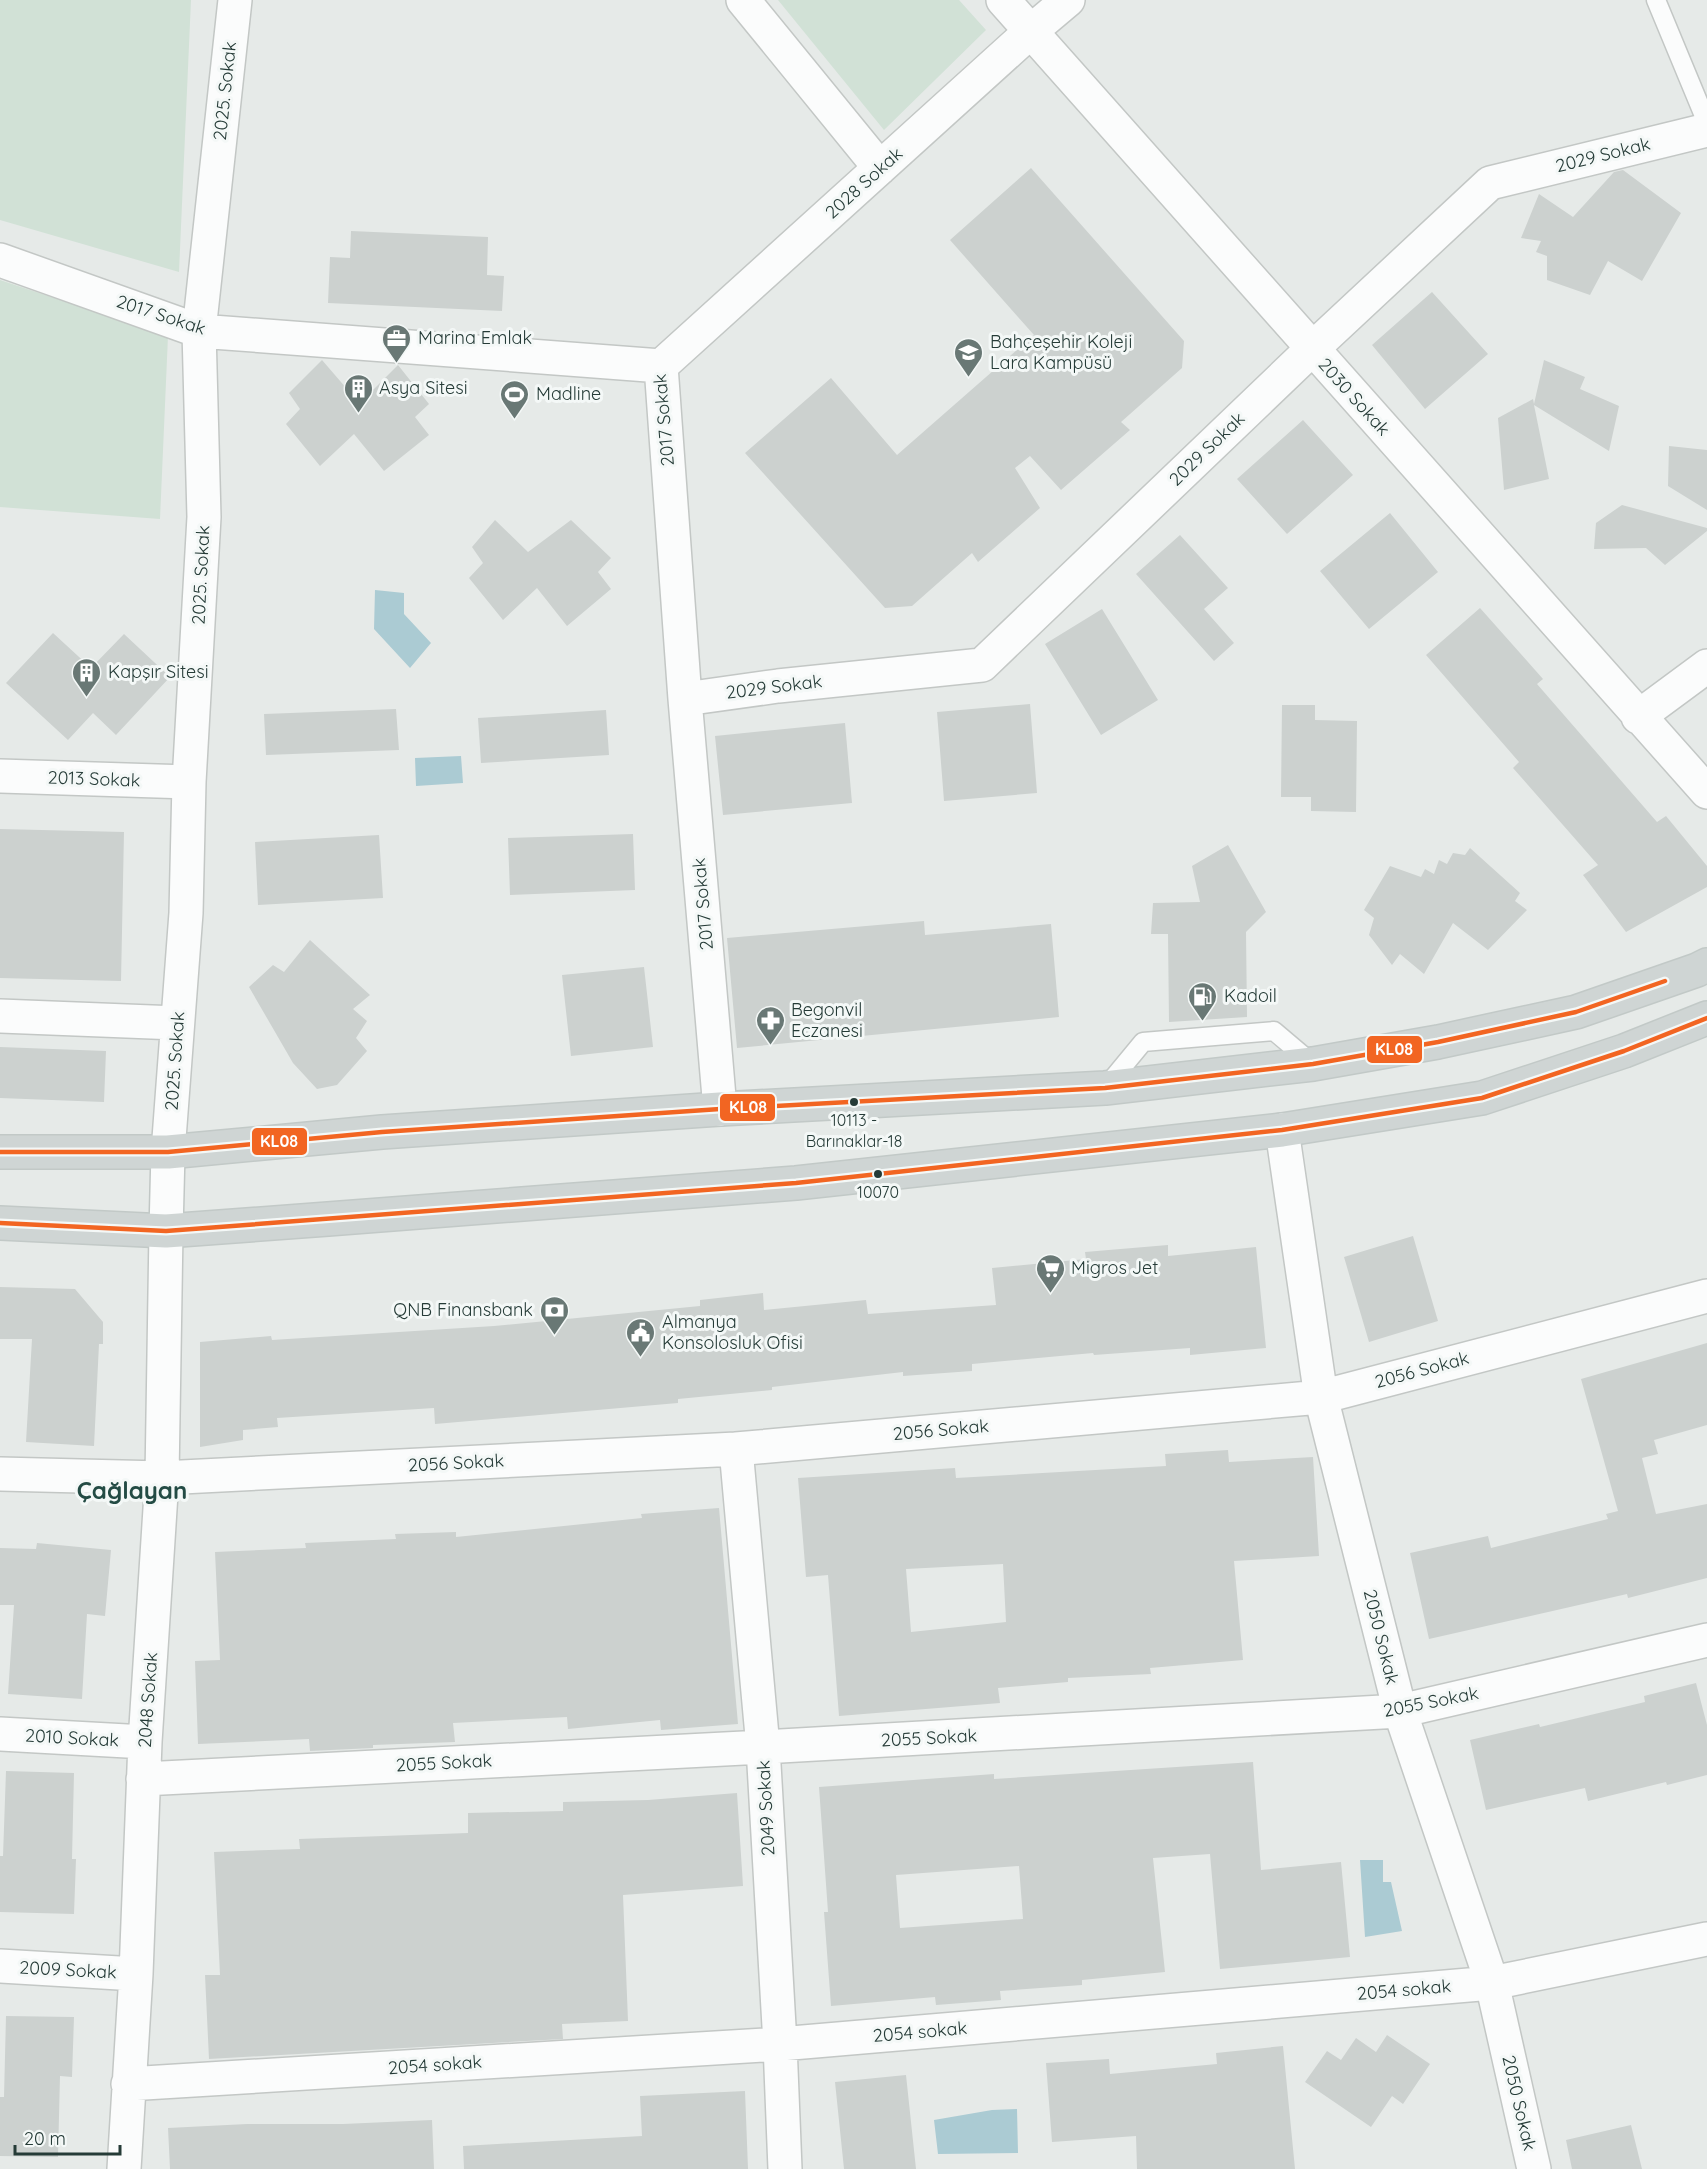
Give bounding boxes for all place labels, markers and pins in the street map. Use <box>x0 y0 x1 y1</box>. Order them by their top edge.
office icon: Marina Emlak <box>381 322 413 364</box>
place label: Marina Emlak <box>418 326 532 349</box>
place label: Bahçeşehir Koleji Lara Kampüsü <box>990 330 1132 374</box>
school or university icon: Bahçeşehir Koleji Lara Kampüsü <box>953 336 985 378</box>
building icon: Asya Sitesi <box>342 372 374 414</box>
place label: Asya Sitesi <box>379 376 468 399</box>
sports icon: Madline <box>499 378 531 420</box>
place label: Madline <box>536 382 601 405</box>
building icon: Kapşır Sitesi <box>71 656 103 698</box>
place label: Kapşır Sitesi <box>108 660 209 683</box>
fuel station icon: Kadoil <box>1187 980 1219 1022</box>
place label: Kadoil <box>1224 984 1277 1007</box>
place label: Begonvil Eczanesi <box>791 998 863 1042</box>
pharmacy icon: Begonvil Eczanesi <box>754 1004 786 1046</box>
marker: 10113 - Barınaklar-18 <box>848 1096 860 1108</box>
place label: 10113 - Barınaklar-18 <box>806 1110 902 1151</box>
marker: 10070 <box>872 1168 884 1180</box>
place label: 10070 <box>857 1182 899 1202</box>
supermarket icon: Migros Jet <box>1034 1252 1066 1294</box>
place label: Migros Jet <box>1071 1256 1158 1279</box>
bank icon: QNB Finansbank <box>538 1294 570 1336</box>
place label: QNB Finansbank <box>393 1298 533 1321</box>
place label: Almanya Konsolosluk Ofisi <box>662 1310 803 1354</box>
public building icon: Almanya Konsolosluk Ofisi <box>625 1316 657 1358</box>

